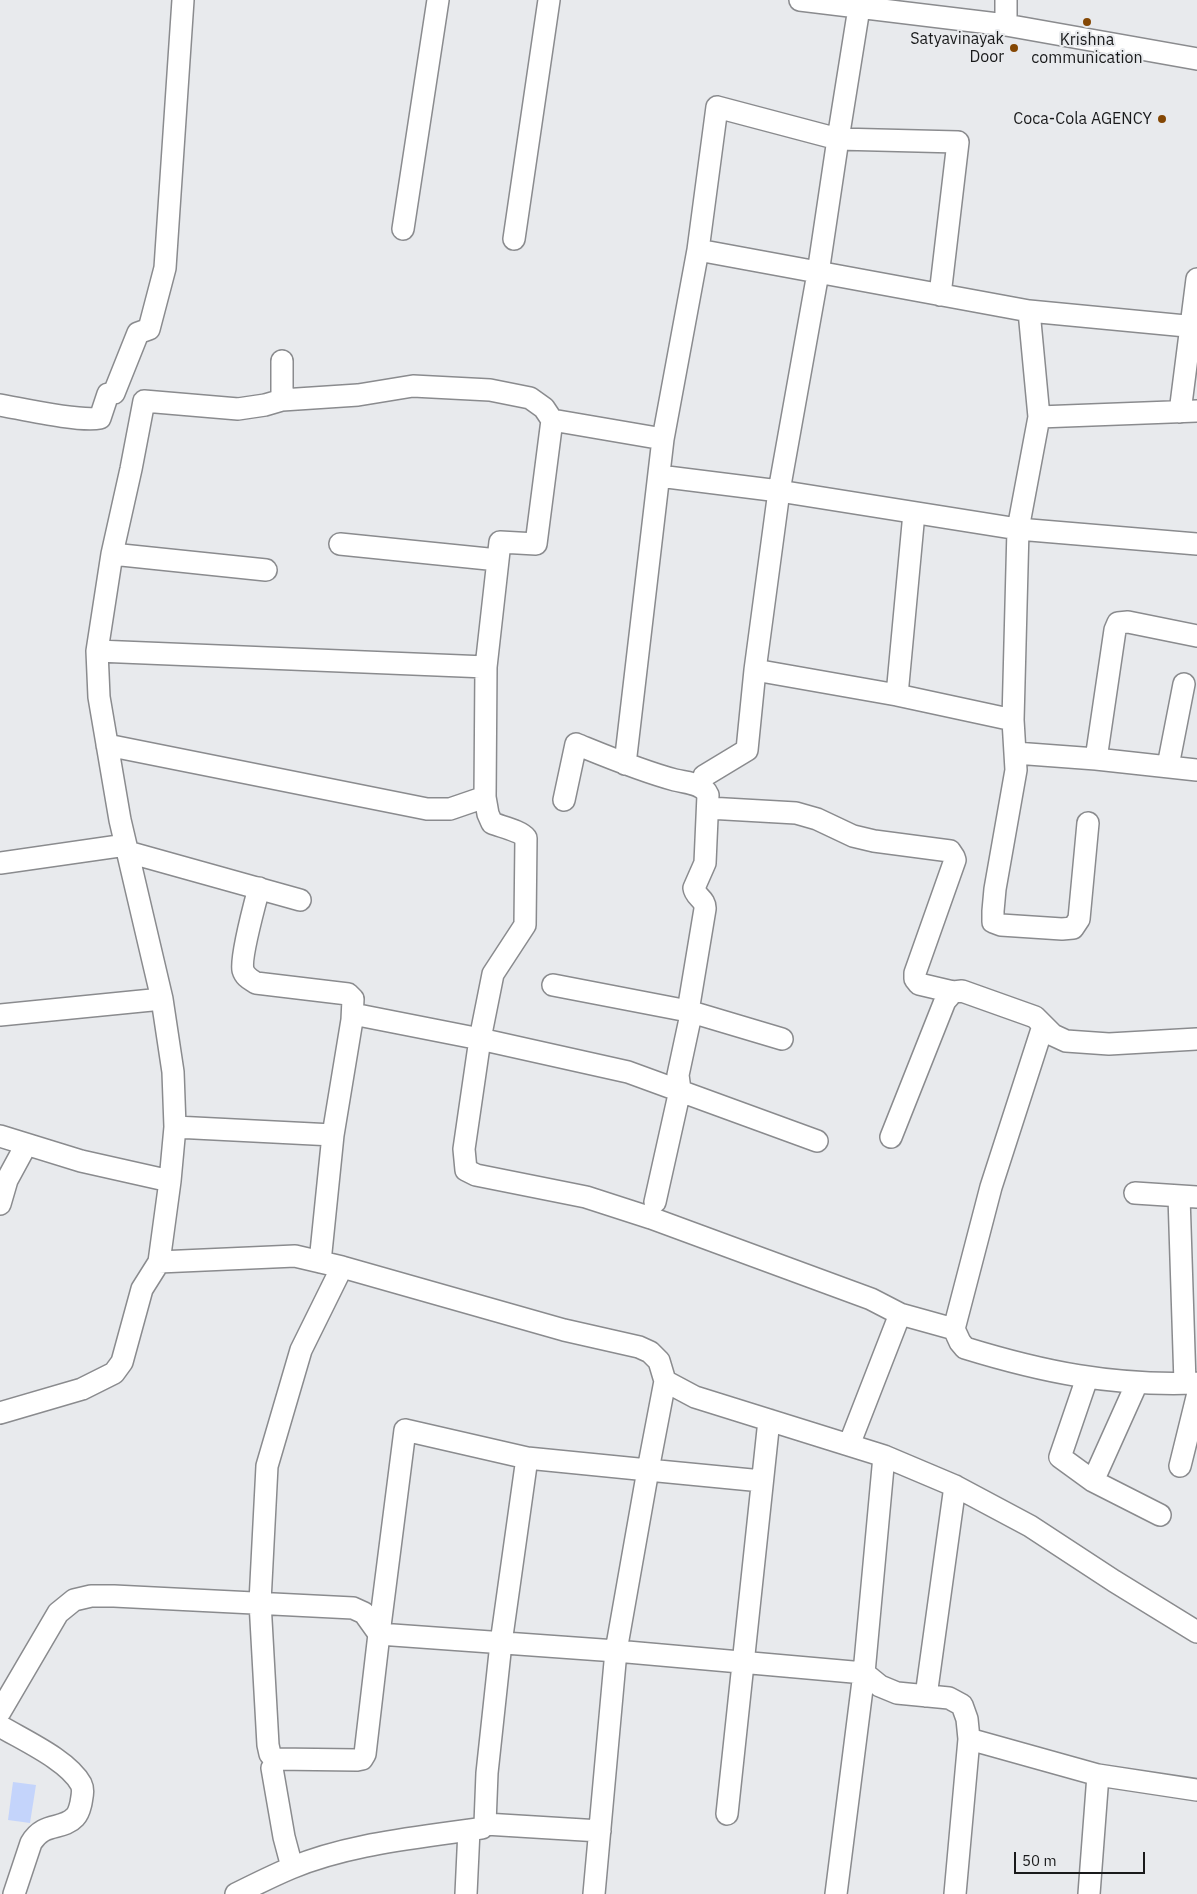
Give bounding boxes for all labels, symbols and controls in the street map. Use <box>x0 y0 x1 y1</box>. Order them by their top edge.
marker: Krishna communication <box>1081 16 1093 28</box>
place label: Satyavinayak Door <box>910 29 1004 67</box>
place label: Krishna communication <box>1031 30 1143 68</box>
marker: Satyavinayak Door <box>1008 42 1020 54</box>
place label: Coca-Cola AGENCY <box>1013 109 1152 129</box>
marker: Coca-Cola AGENCY <box>1156 113 1168 125</box>
scale bar <box>1017 1842 1148 1874</box>
text: 50 m <box>1022 1851 1057 1870</box>

